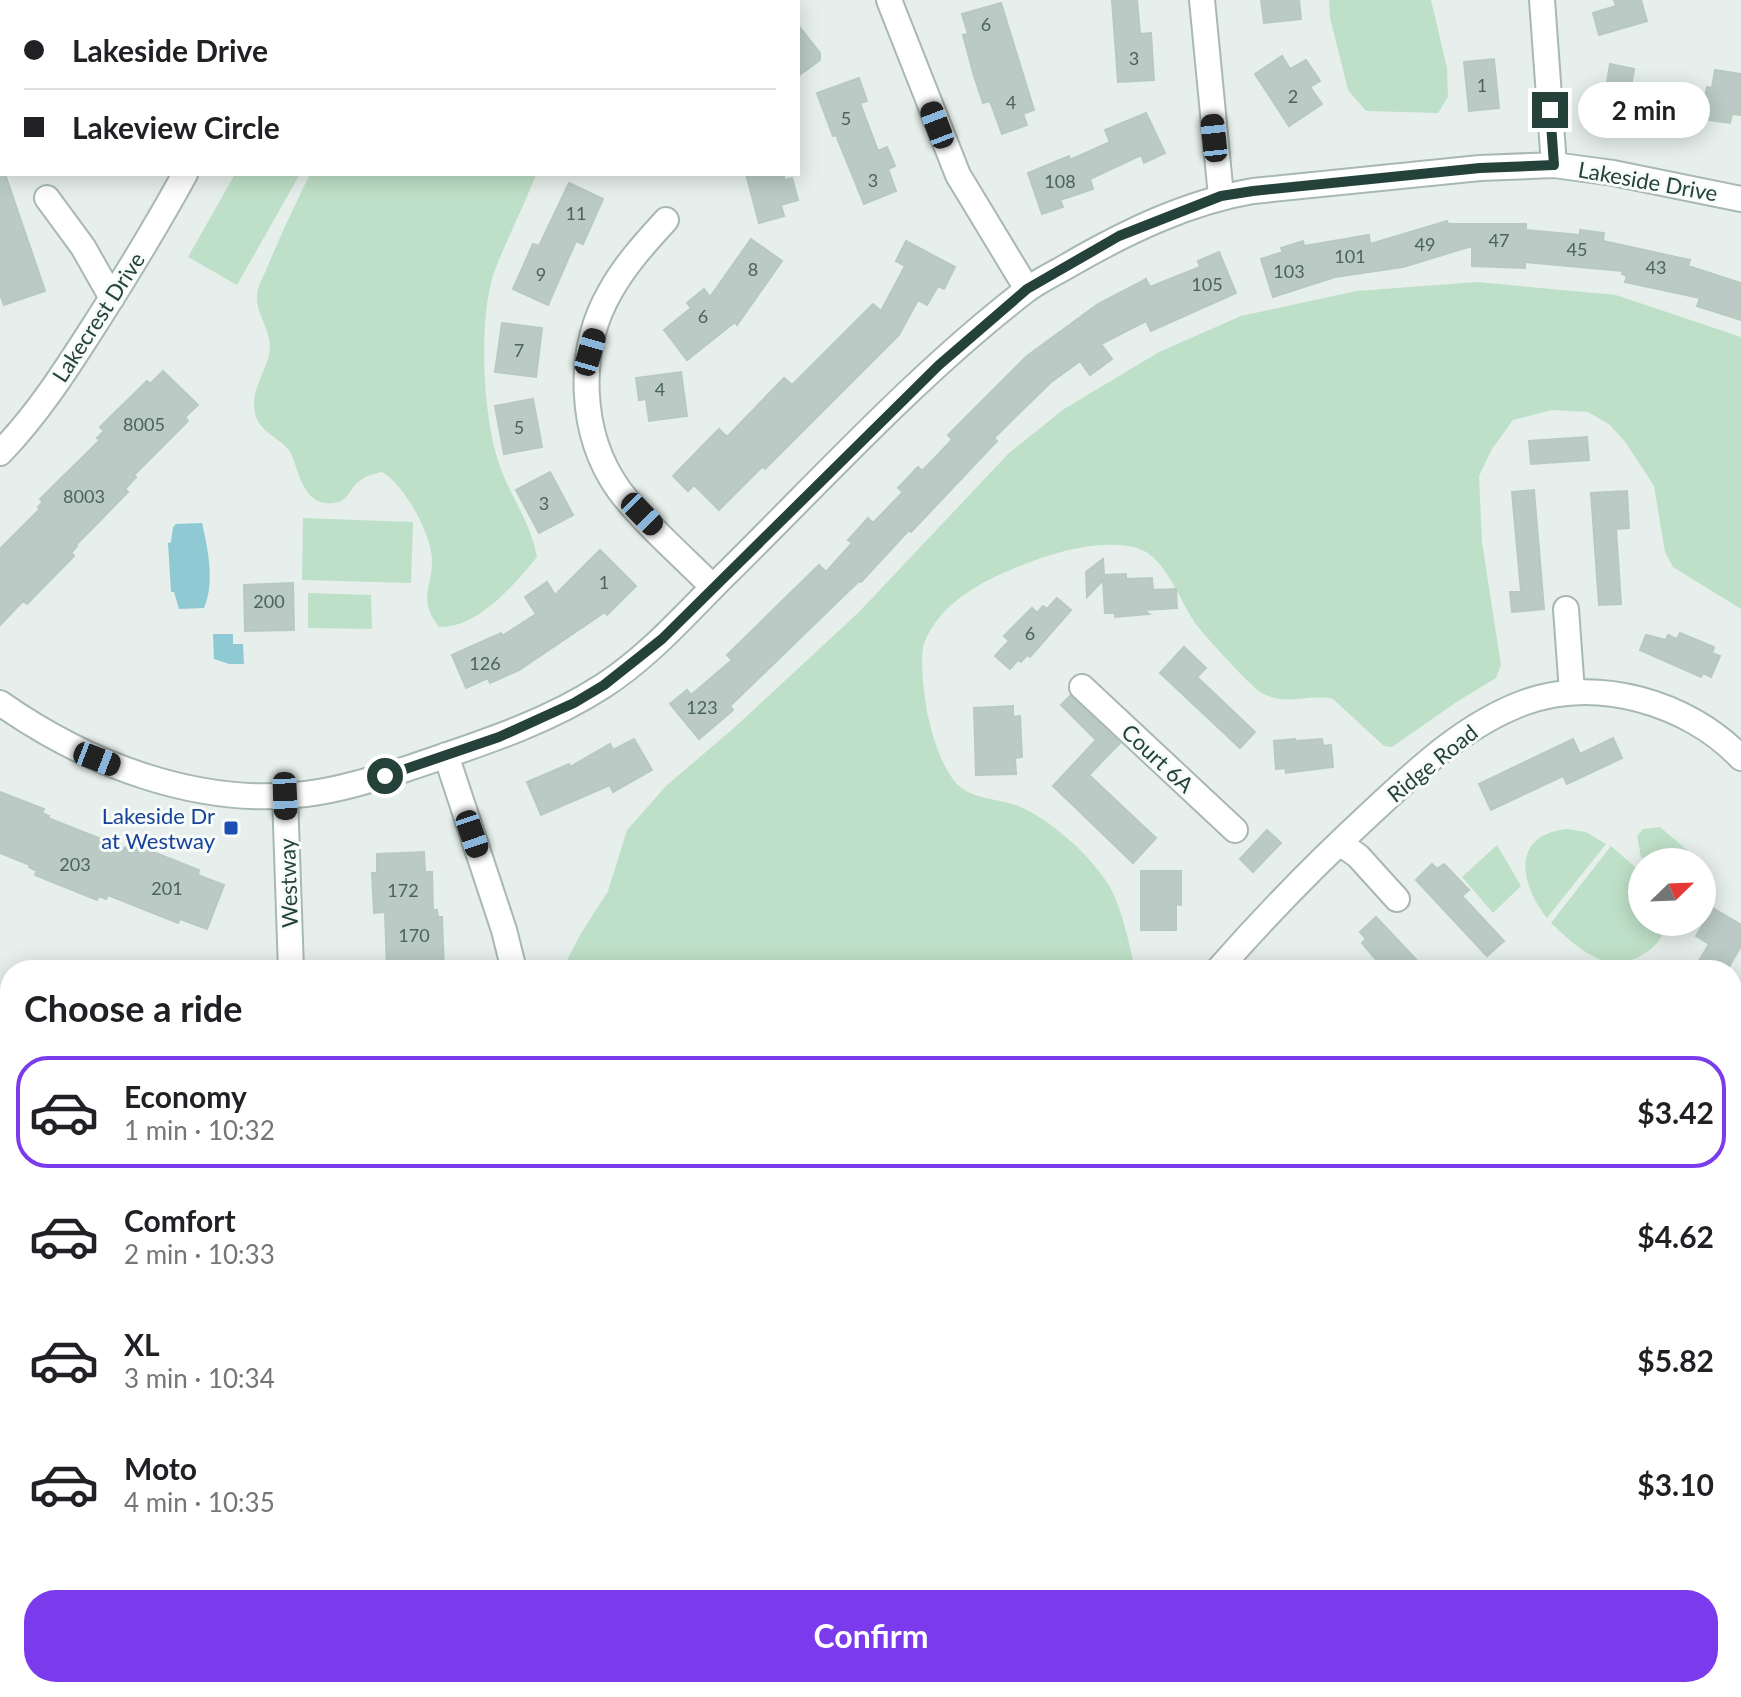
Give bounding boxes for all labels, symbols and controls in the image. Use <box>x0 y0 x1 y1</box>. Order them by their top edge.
house number: 6 <box>981 13 991 35</box>
text: Lakeside Drive <box>72 32 268 68</box>
house number: 3 <box>1129 47 1139 69</box>
house number: 1 <box>1477 74 1487 96</box>
callout: 2 min <box>1578 82 1710 138</box>
house number: 2 <box>1288 85 1298 107</box>
house number: 4 <box>1006 91 1016 113</box>
route end <box>1532 92 1568 128</box>
text: 2 min <box>1612 94 1676 126</box>
car <box>917 98 957 152</box>
house number: 5 <box>841 107 851 129</box>
text: Lakeview Circle <box>72 109 280 145</box>
car <box>1200 113 1228 163</box>
street label: Lakeside Drive <box>1576 155 1720 207</box>
house number: 3 <box>868 169 878 191</box>
house number: 108 <box>1044 170 1076 192</box>
house number: 11 <box>566 202 586 224</box>
house number: 47 <box>1489 229 1509 251</box>
house number: 49 <box>1415 233 1435 255</box>
house number: 45 <box>1567 238 1587 260</box>
house number: 101 <box>1334 245 1366 267</box>
street label: Lakecrest Drive <box>46 247 150 387</box>
house number: 43 <box>1646 256 1666 278</box>
house number: 8 <box>748 258 758 280</box>
house number: 103 <box>1273 260 1305 282</box>
house number: 9 <box>536 263 546 285</box>
house number: 105 <box>1191 273 1223 295</box>
house number: 6 <box>698 305 708 327</box>
car <box>572 326 608 378</box>
house number: 7 <box>514 339 524 361</box>
house number: 4 <box>655 378 665 400</box>
house number: 8005 <box>123 413 165 435</box>
house number: 5 <box>514 416 524 438</box>
house number: 8003 <box>63 485 105 507</box>
car <box>617 488 667 540</box>
house number: 3 <box>539 492 549 514</box>
house number: 1 <box>599 571 609 593</box>
house number: 200 <box>253 590 285 612</box>
house number: 6 <box>1025 622 1035 644</box>
house number: 126 <box>469 652 501 674</box>
house number: 123 <box>686 696 718 718</box>
street label: Court 6A <box>1116 718 1200 798</box>
street label: Ridge Road <box>1381 718 1483 808</box>
car <box>70 739 124 779</box>
route start <box>367 758 403 794</box>
car <box>272 772 298 820</box>
place label: Lakeside Dr at Westway <box>101 802 216 854</box>
car <box>453 807 491 861</box>
marker: Lakeside Dr at Westway <box>222 819 240 837</box>
street label: Westway <box>273 837 303 928</box>
north arrow <box>1628 848 1716 936</box>
map controls <box>1628 848 1716 936</box>
house number: 203 <box>59 853 91 875</box>
house number: 201 <box>151 877 183 899</box>
house number: 172 <box>387 879 419 901</box>
house number: 170 <box>398 924 430 946</box>
text: Choose a ride <box>24 986 243 1030</box>
icon: car <box>28 1076 100 1148</box>
text: Economy <box>124 1078 247 1114</box>
text: $3.42 <box>1637 1094 1714 1130</box>
text: 1 min · 10:32 <box>124 1114 275 1146</box>
icon: car <box>28 1200 100 1272</box>
text: Comfort <box>124 1202 236 1238</box>
text: $4.62 <box>1637 1218 1714 1254</box>
text: 2 min · 10:33 <box>124 1238 275 1270</box>
icon: car <box>28 1324 100 1396</box>
text: XL <box>124 1326 160 1362</box>
text: $5.82 <box>1637 1342 1714 1378</box>
text: 3 min · 10:34 <box>124 1362 275 1394</box>
icon: car <box>28 1448 100 1520</box>
text: Moto <box>124 1450 197 1486</box>
text: $3.10 <box>1637 1466 1714 1502</box>
text: 4 min · 10:35 <box>124 1486 275 1518</box>
button: Confirm <box>24 1590 1718 1682</box>

